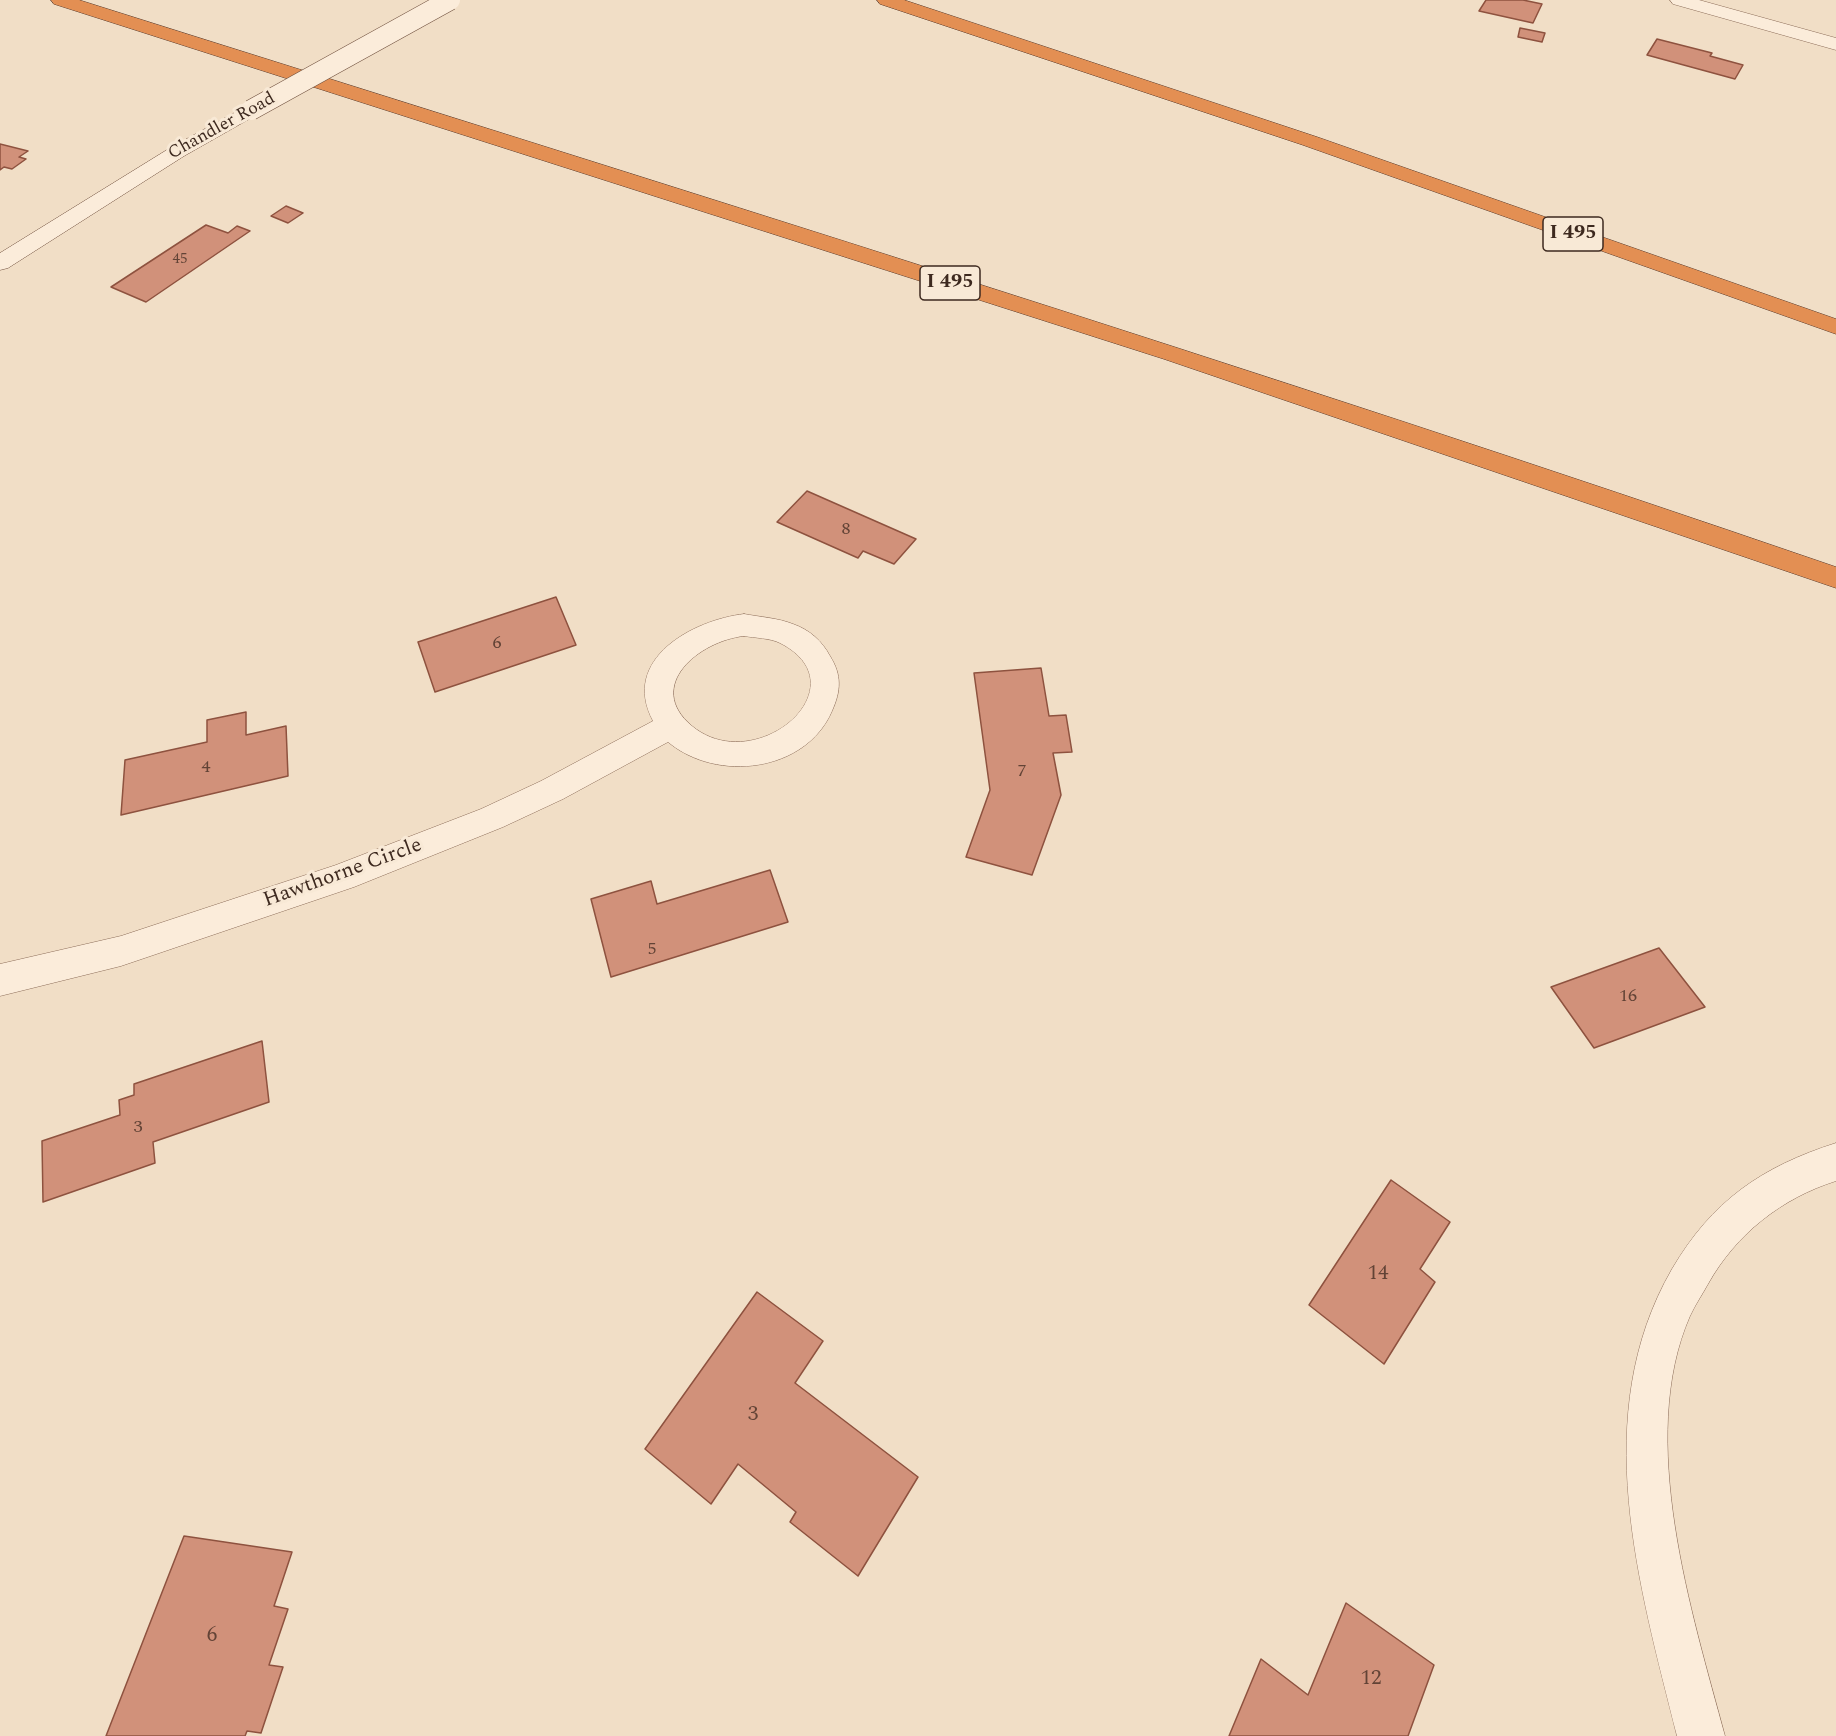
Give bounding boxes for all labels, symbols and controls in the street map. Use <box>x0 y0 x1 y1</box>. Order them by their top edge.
street label: Chandler Road <box>165 89 279 165</box>
road number: I 495 <box>1543 217 1603 251</box>
house number: 45 <box>173 251 187 269</box>
road number: I 495 <box>920 266 980 300</box>
house number: 8 <box>842 519 850 541</box>
house number: 6 <box>493 633 501 655</box>
house number: 4 <box>202 757 210 779</box>
house number: 7 <box>1018 761 1026 783</box>
street label: Hawthorne Circle <box>260 834 426 914</box>
house number: 5 <box>648 939 656 961</box>
house number: 16 <box>1619 986 1637 1008</box>
house number: 3 <box>134 1117 142 1139</box>
house number: 14 <box>1368 1262 1388 1288</box>
house number: 3 <box>748 1403 758 1429</box>
house number: 6 <box>207 1624 217 1650</box>
house number: 12 <box>1361 1667 1381 1693</box>

